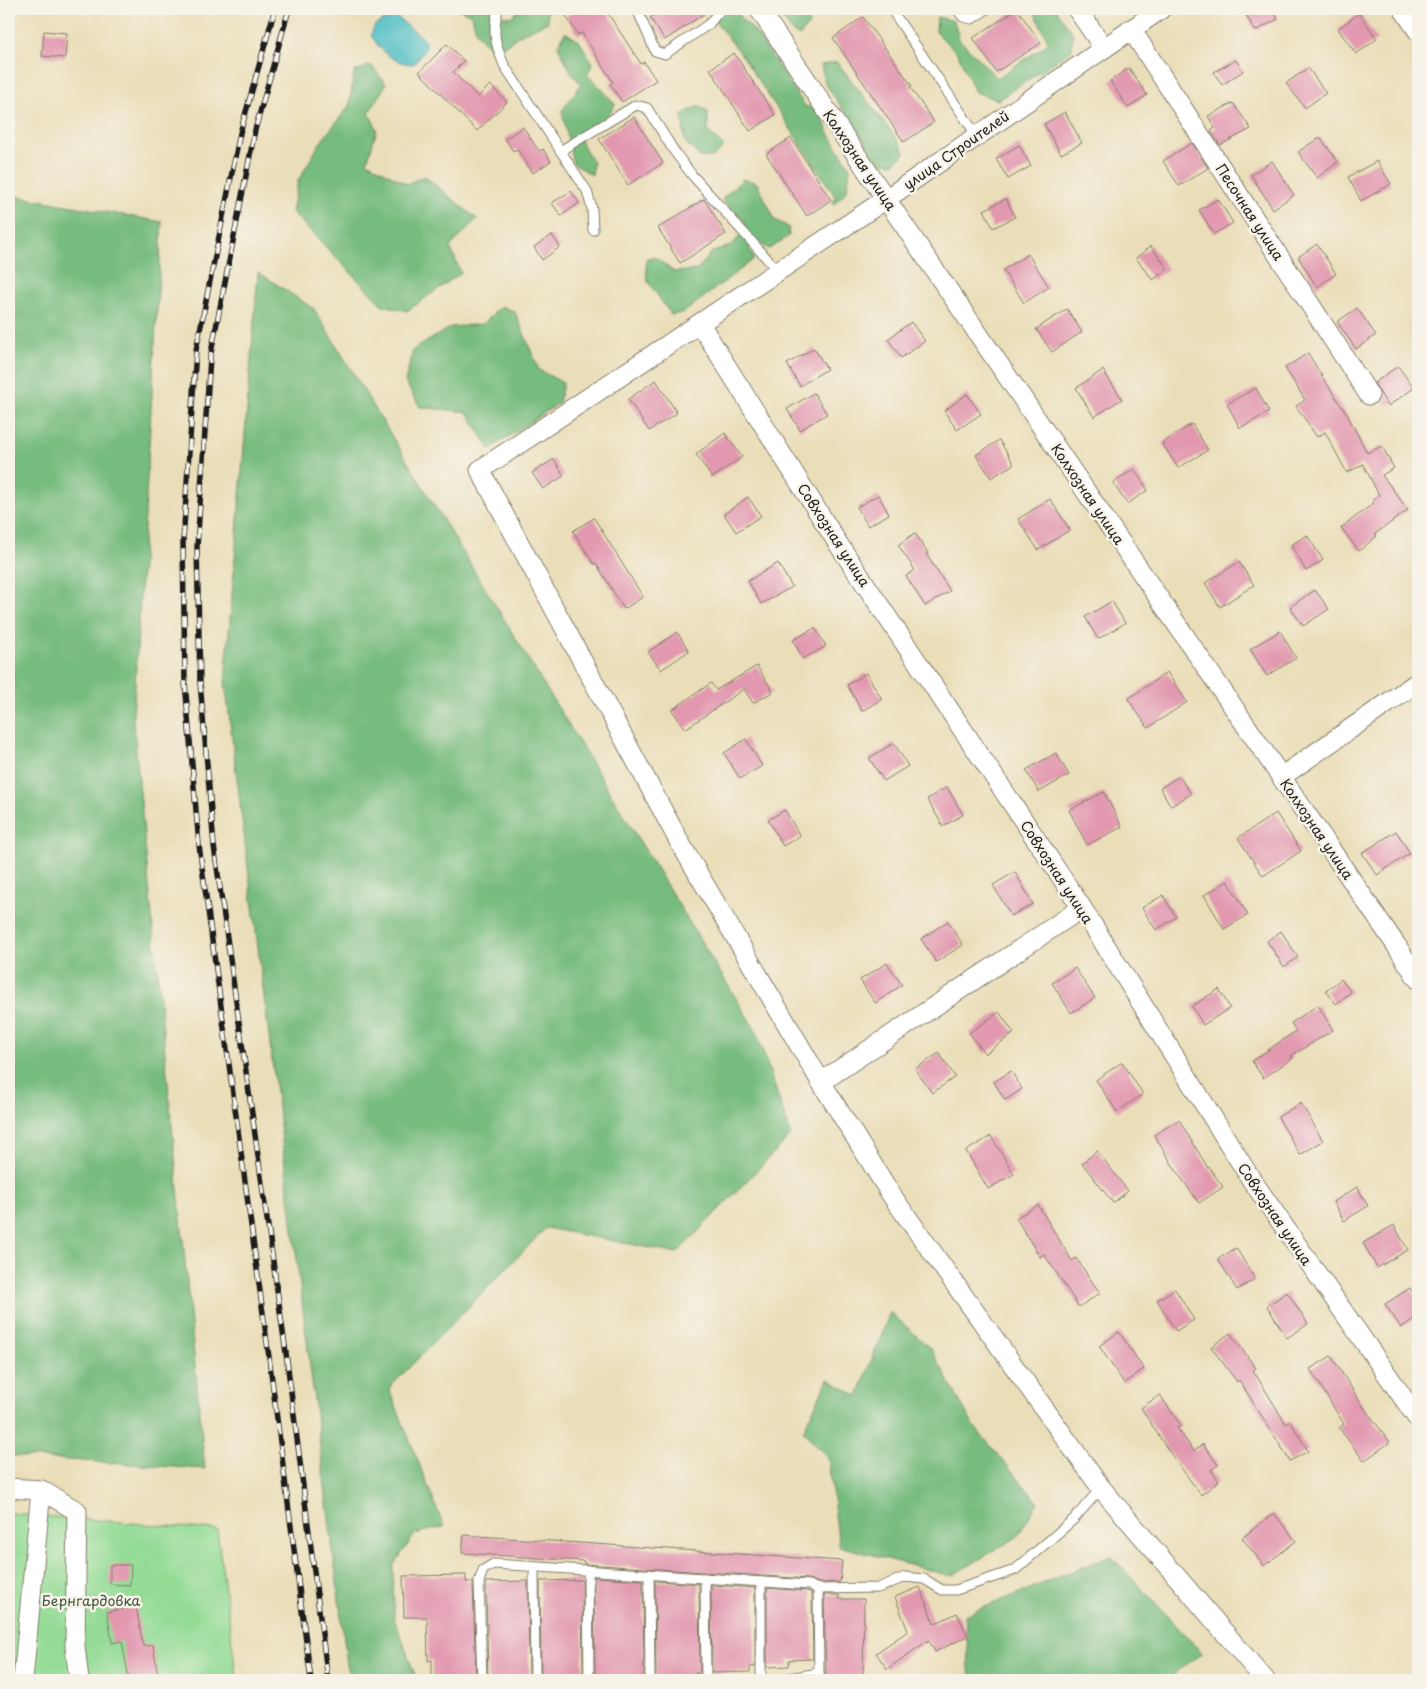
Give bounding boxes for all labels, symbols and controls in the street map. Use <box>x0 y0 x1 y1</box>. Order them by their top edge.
street label: Колхозная улица <box>818 105 902 215</box>
street label: улица Строителей <box>899 106 1013 194</box>
street label: Песочная улица <box>1211 160 1289 265</box>
street label: Колхозная улица <box>1046 439 1130 549</box>
street label: Совхозная улица <box>793 479 875 591</box>
street label: Колхозная улица <box>1275 774 1359 884</box>
street label: Совхозная улица <box>1016 816 1098 928</box>
street label: Совхозная улица <box>1233 1159 1317 1270</box>
park label: Бернгардовка <box>42 1590 141 1611</box>

